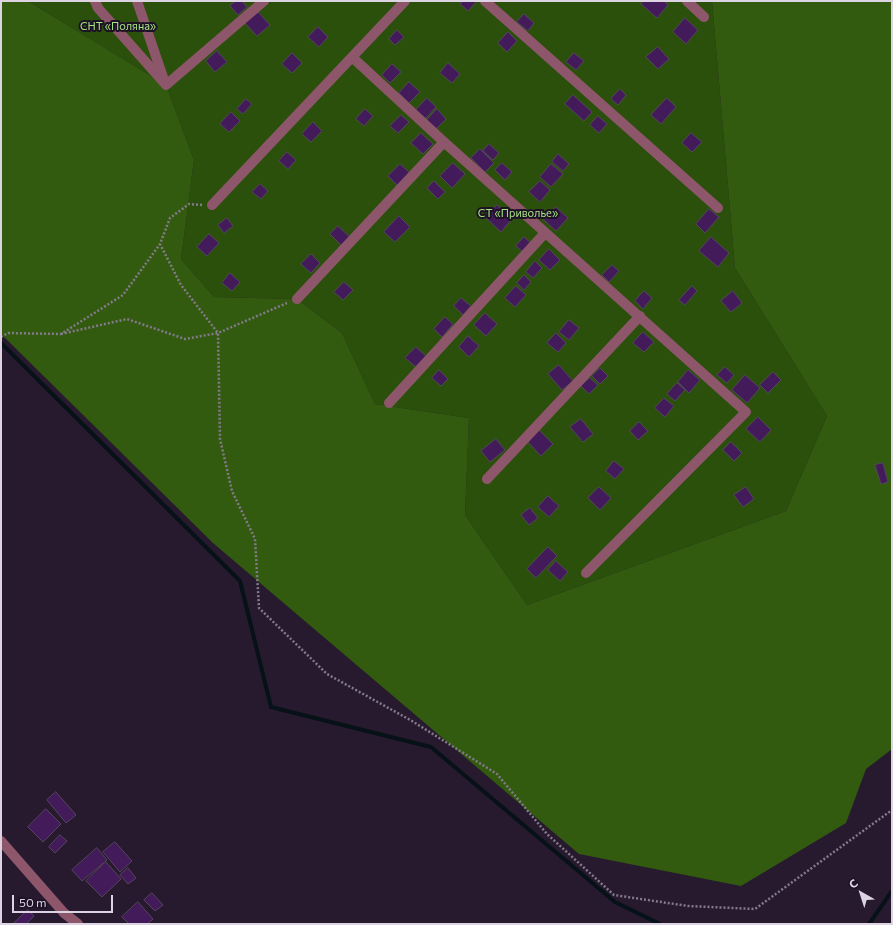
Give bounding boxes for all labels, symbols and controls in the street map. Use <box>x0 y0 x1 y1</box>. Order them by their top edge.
park label: СНТ «Поляна» <box>80 19 156 33</box>
park label: СТ «Приволье» <box>478 206 558 220</box>
north arrow <box>841 873 881 913</box>
text: С <box>846 876 860 891</box>
scale bar <box>14 887 115 913</box>
text: 50 m <box>19 895 47 909</box>

